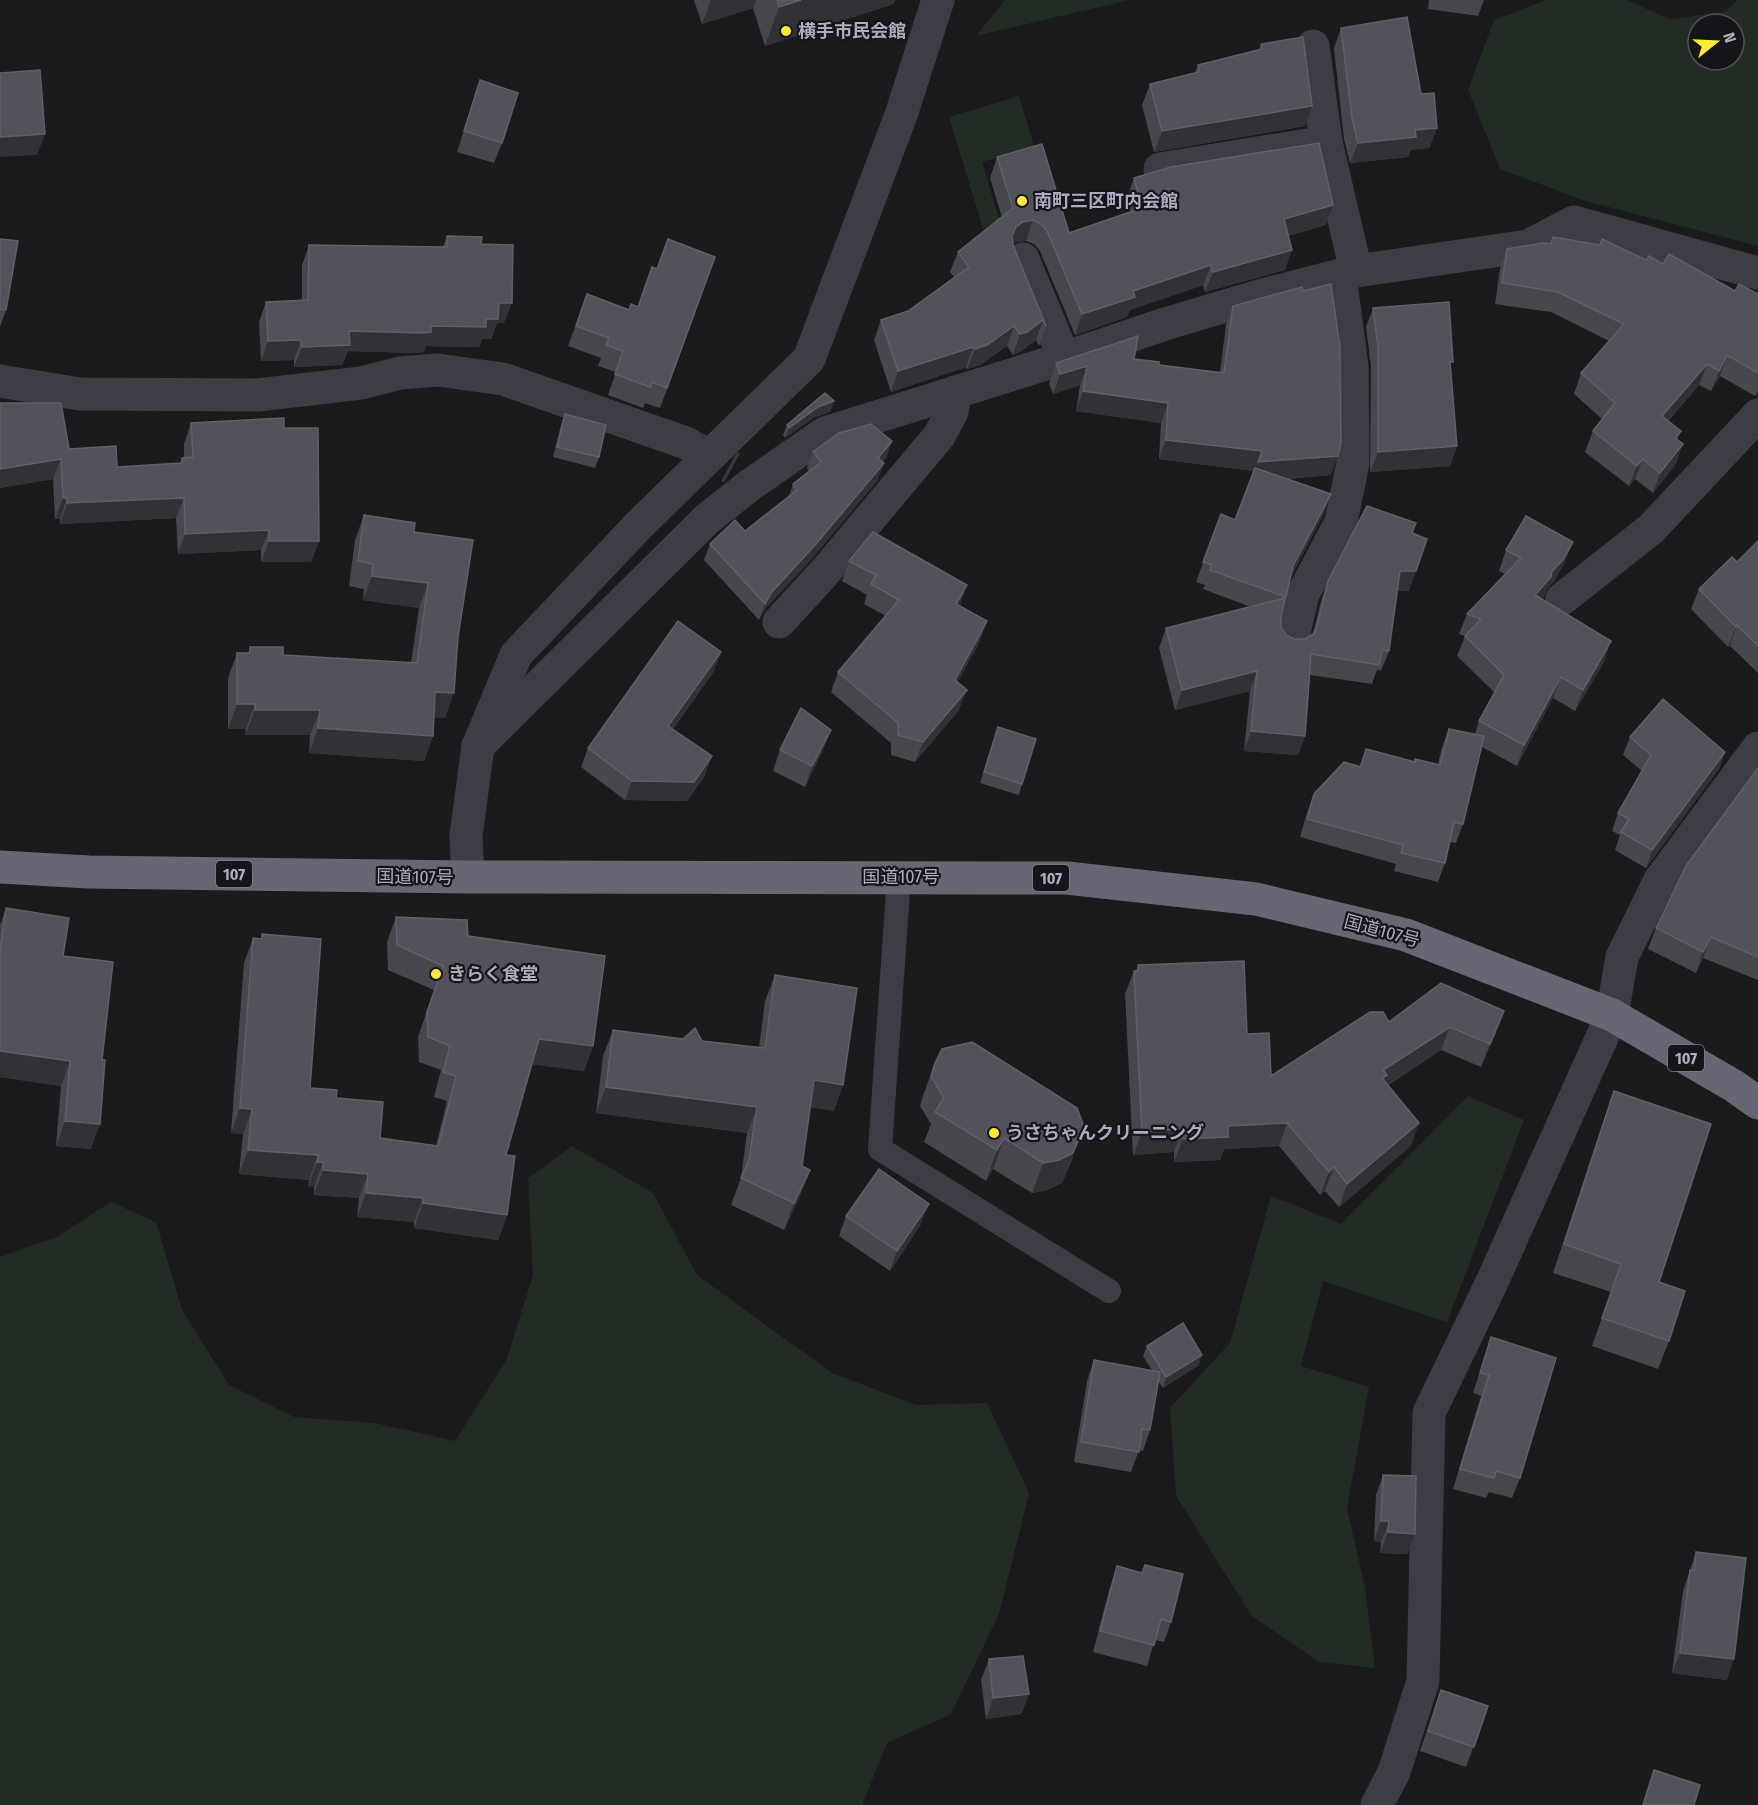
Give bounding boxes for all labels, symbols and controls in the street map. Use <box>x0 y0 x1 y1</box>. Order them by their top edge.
north arrow <box>1686 12 1746 72</box>
place label: 横手市民会館 <box>798 20 906 42</box>
marker: 横手市民会館 <box>779 24 793 38</box>
text: N <box>1719 30 1740 45</box>
place label: 南町三区町内会館 <box>1034 190 1178 212</box>
marker: 南町三区町内会館 <box>1015 194 1029 208</box>
road number: 107 <box>216 861 252 887</box>
street label: 国道107号 <box>376 865 454 889</box>
road number: 107 <box>1033 865 1069 891</box>
street label: 国道107号 <box>862 866 940 888</box>
street label: 国道107号 <box>1342 910 1422 952</box>
place label: きらく食堂 <box>448 963 538 985</box>
marker: きらく食堂 <box>429 967 443 981</box>
road number: 107 <box>1668 1045 1704 1071</box>
place label: うさちゃんクリーニング <box>1006 1122 1204 1144</box>
marker: うさちゃんクリーニング <box>987 1126 1001 1140</box>

